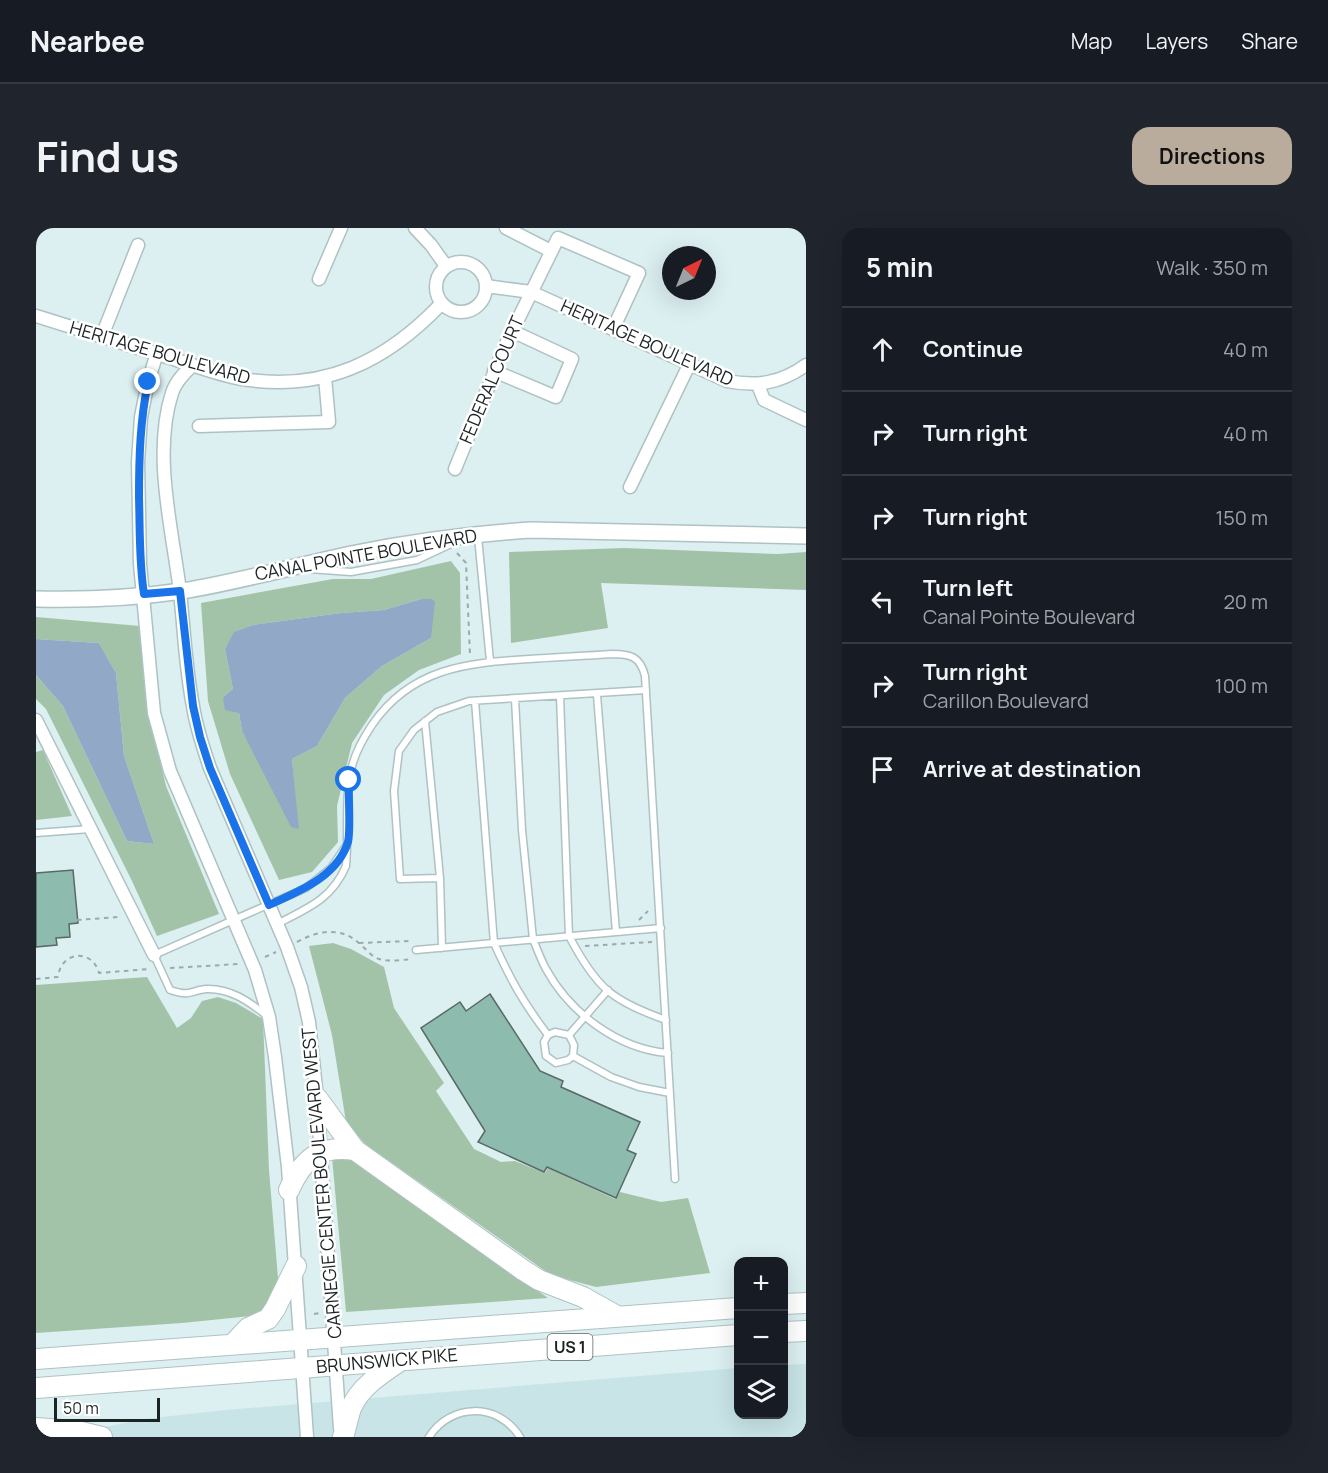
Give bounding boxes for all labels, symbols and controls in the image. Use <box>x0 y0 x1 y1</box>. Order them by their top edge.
text: Nearbee <box>30 22 145 60</box>
text: Map <box>1071 27 1112 55</box>
text: Layers <box>1145 27 1208 55</box>
text: Share <box>1241 27 1298 55</box>
text: Find us <box>36 127 179 185</box>
button: Directions <box>1132 127 1292 185</box>
north arrow <box>662 246 716 300</box>
text: 5 min <box>866 249 933 285</box>
text: Walk · 350 m <box>1156 254 1268 281</box>
street label: HERITAGE BOULEVARD <box>557 293 738 391</box>
street label: FEDERAL COURT <box>453 312 529 447</box>
street label: HERITAGE BOULEVARD <box>67 315 253 389</box>
icon: ahead <box>866 333 899 366</box>
text: Continue <box>923 334 1023 364</box>
text: 40 m <box>1223 336 1268 363</box>
route end <box>134 368 160 394</box>
icon: right <box>866 417 899 450</box>
text: Turn right <box>923 418 1028 448</box>
text: 40 m <box>1223 420 1268 447</box>
icon: right <box>866 501 899 534</box>
text: Turn right <box>923 502 1028 532</box>
text: 150 m <box>1215 504 1268 531</box>
street label: CANAL POINTE BOULEVARD <box>253 523 479 585</box>
text: Turn left <box>923 573 1013 603</box>
icon: left <box>866 585 899 618</box>
text: 20 m <box>1223 588 1268 615</box>
text: Canal Pointe Boulevard <box>923 603 1135 630</box>
text: Turn right <box>923 657 1028 687</box>
icon: right <box>866 669 899 702</box>
text: 100 m <box>1215 672 1268 699</box>
text: Carillon Boulevard <box>923 687 1089 714</box>
icon: arrive <box>866 753 899 786</box>
text: Arrive at destination <box>923 754 1141 784</box>
route start <box>335 766 361 792</box>
street label: CARNEGIE CENTER BOULEVARD WEST <box>295 1026 347 1340</box>
map controls <box>734 1257 788 1419</box>
button: + <box>734 1257 788 1311</box>
button: − <box>734 1311 788 1365</box>
road number: US 1 <box>548 1334 592 1360</box>
street label: BRUNSWICK PIKE <box>315 1342 459 1378</box>
button: layers <box>734 1365 788 1419</box>
scale bar <box>54 1395 160 1422</box>
text: 50 m <box>63 1397 99 1419</box>

